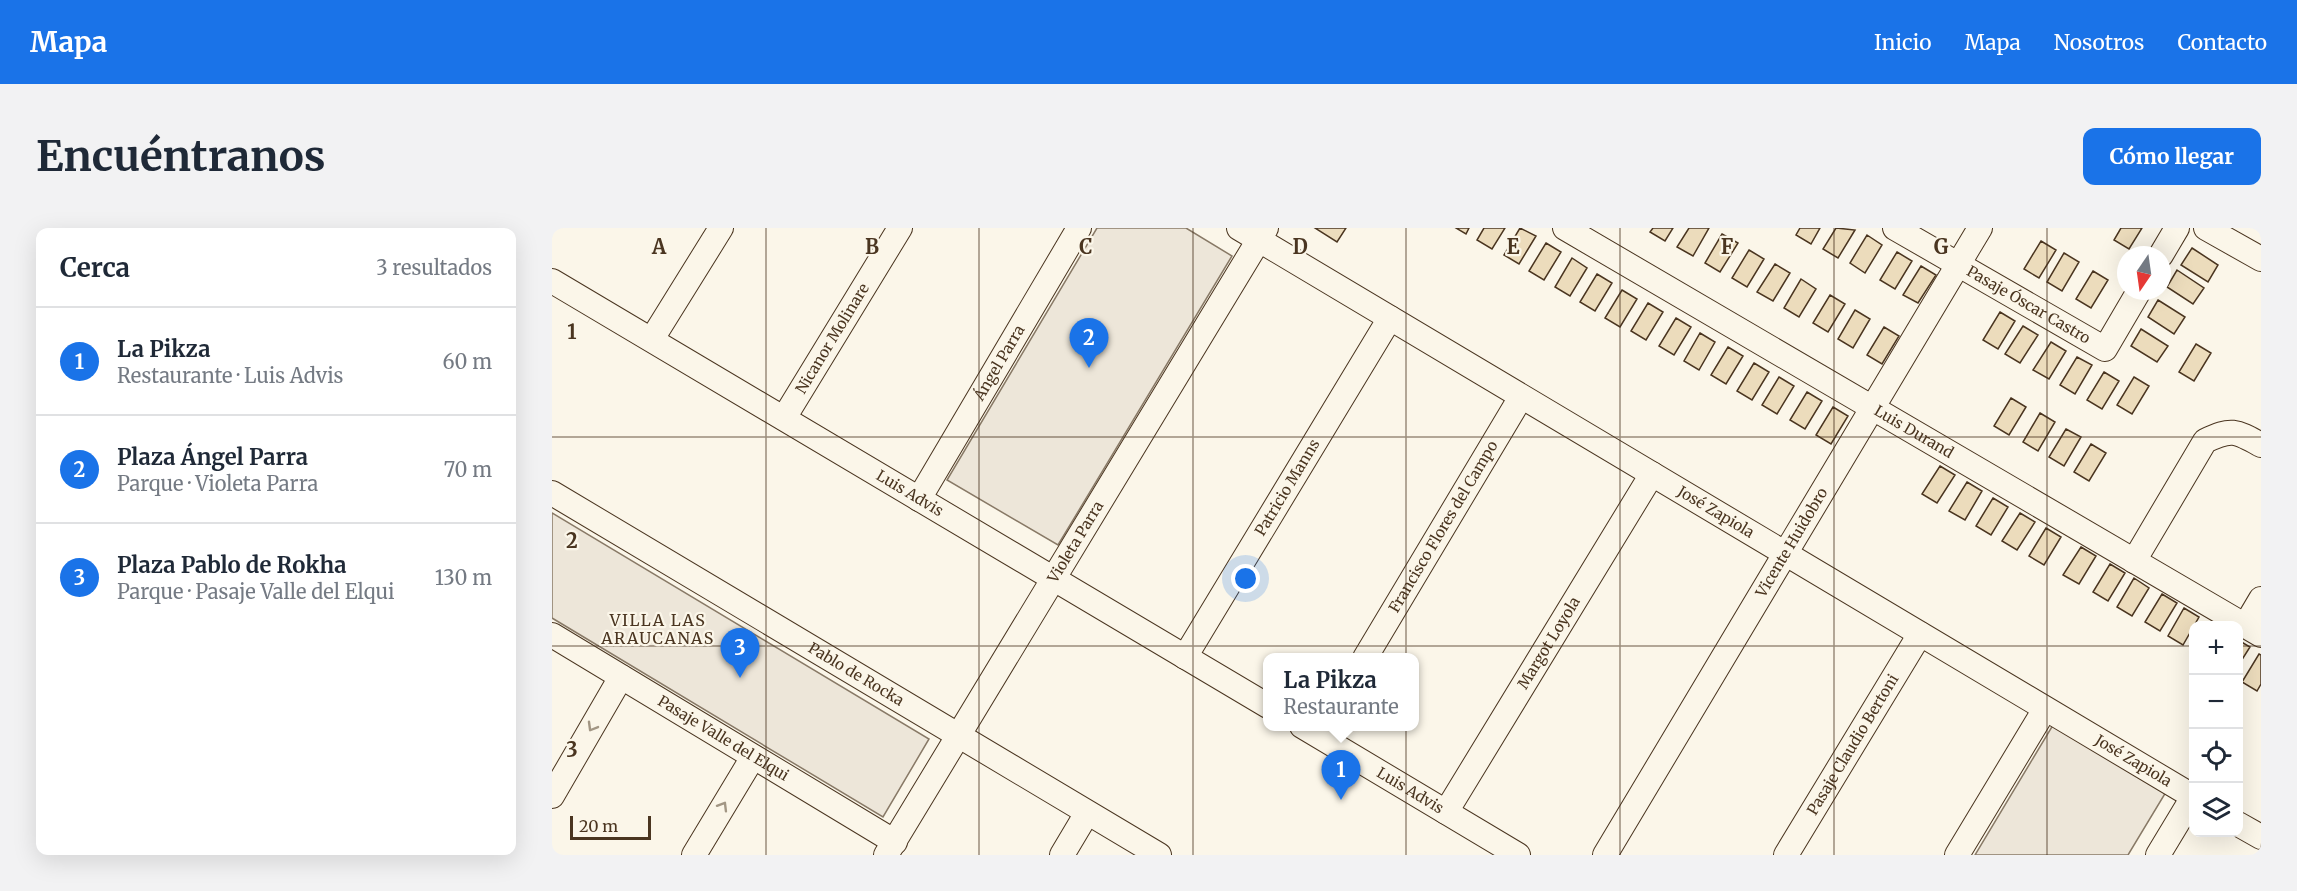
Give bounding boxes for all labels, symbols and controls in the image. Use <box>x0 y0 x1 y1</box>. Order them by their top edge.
text: Mapa <box>30 24 107 60</box>
text: Inicio <box>1874 29 1932 56</box>
text: Mapa <box>1965 29 2021 56</box>
text: Nosotros <box>2054 29 2144 56</box>
text: Contacto <box>2177 29 2267 56</box>
button: Cómo llegar <box>2083 128 2261 185</box>
text: Encuéntranos <box>36 130 325 182</box>
text: A <box>651 234 667 259</box>
text: B <box>865 234 879 259</box>
text: C <box>1079 234 1093 259</box>
text: D <box>1292 234 1308 259</box>
text: E <box>1506 234 1520 259</box>
text: F <box>1721 234 1734 259</box>
text: G <box>1934 234 1949 259</box>
north arrow <box>2117 246 2171 300</box>
text: Cerca <box>60 251 130 284</box>
text: 3 resultados <box>376 255 492 280</box>
street label: Pasaje Óscar Castro <box>1963 261 2094 348</box>
street label: Nicanor Molinare <box>791 280 873 397</box>
pin: 2 <box>1070 318 1108 368</box>
text: 1 <box>567 319 577 344</box>
street label: Ángel Parra <box>968 322 1029 405</box>
text: La Pikza <box>117 335 210 363</box>
text: 1 <box>75 349 84 374</box>
text: 60 m <box>442 349 492 374</box>
text: Restaurante · Luis Advis <box>117 363 343 388</box>
street label: Luis Durand <box>1871 401 1957 462</box>
street label: Patricio Manns <box>1251 435 1324 539</box>
street label: Francisco Flores del Campo <box>1384 437 1502 616</box>
text: Plaza Ángel Parra <box>117 443 308 471</box>
text: 2 <box>74 457 85 482</box>
text: 70 m <box>444 457 492 482</box>
street label: Luis Advis <box>873 466 947 520</box>
text: Parque · Violeta Parra <box>117 471 318 496</box>
street label: José Zapiola <box>1673 481 1758 542</box>
street label: Vicente Huidobro <box>1751 484 1832 601</box>
street label: Violeta Parra <box>1043 497 1107 587</box>
text: 2 <box>566 528 578 553</box>
text: Plaza Pablo de Rokha <box>117 551 346 579</box>
your location <box>1231 564 1260 593</box>
text: 3 <box>74 565 85 590</box>
text: 130 m <box>435 565 492 590</box>
text: Parque · Pasaje Valle del Elqui <box>117 579 395 604</box>
street label: Margot Loyola <box>1513 593 1584 692</box>
district label: VILLA LAS ARAUCANAS <box>600 610 715 648</box>
map controls <box>2189 621 2243 837</box>
button: + <box>2189 621 2243 675</box>
pin: 3 <box>720 628 759 678</box>
street label: Pablo de Rocka <box>805 638 908 710</box>
popup <box>1263 653 1419 731</box>
text: La Pikza <box>1283 666 1377 694</box>
street label: Pasaje Claudio Bertoni <box>1803 671 1902 818</box>
button: − <box>2189 675 2243 729</box>
street label: Pasaje Valle del Elqui <box>654 691 793 785</box>
text: Restaurante <box>1283 694 1399 719</box>
one-way arrow <box>588 721 599 731</box>
button: locate <box>2189 729 2243 783</box>
street label: José Zapiola <box>2091 730 2175 791</box>
text: 3 <box>566 737 578 762</box>
pin: 1 <box>1322 750 1360 800</box>
street label: Luis Advis <box>1374 763 1447 817</box>
button: layers <box>2189 783 2243 837</box>
one-way arrow <box>716 802 728 812</box>
scale bar <box>570 813 651 840</box>
text: 20 m <box>579 816 618 836</box>

